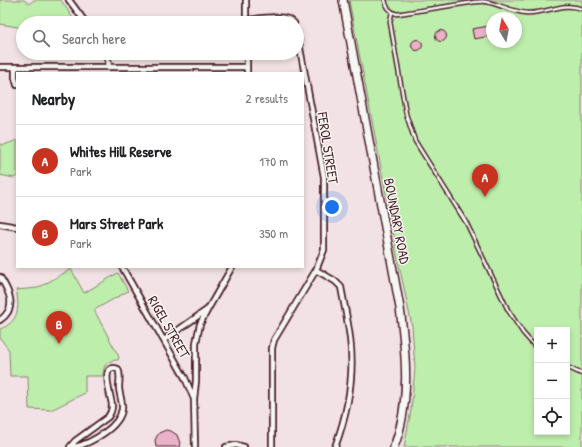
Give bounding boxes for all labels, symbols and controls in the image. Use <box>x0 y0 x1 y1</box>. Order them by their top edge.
north arrow <box>486 12 522 48</box>
search box <box>16 16 304 60</box>
icon: search <box>30 27 52 49</box>
text: Search here <box>62 28 126 49</box>
text: Nearby <box>32 87 75 110</box>
text: 2 results <box>246 89 288 107</box>
street label: FEROL STREET <box>313 110 344 186</box>
text: Whites Hill Reserve <box>70 141 172 162</box>
text: A <box>42 152 48 170</box>
text: 170 m <box>259 152 288 170</box>
text: Park <box>70 162 92 180</box>
pin: A <box>472 164 498 197</box>
street label: BOUNDARY ROAD <box>380 176 415 266</box>
your location <box>322 197 342 217</box>
text: Mars Street Park <box>70 213 163 234</box>
text: B <box>42 224 48 242</box>
text: 350 m <box>259 224 288 242</box>
text: Park <box>70 234 92 252</box>
street label: RIGEL STREET <box>144 292 195 362</box>
pin: B <box>46 311 72 344</box>
map controls <box>534 327 570 435</box>
button: + <box>534 327 570 363</box>
button: − <box>534 363 570 399</box>
button: locate <box>534 399 570 435</box>

